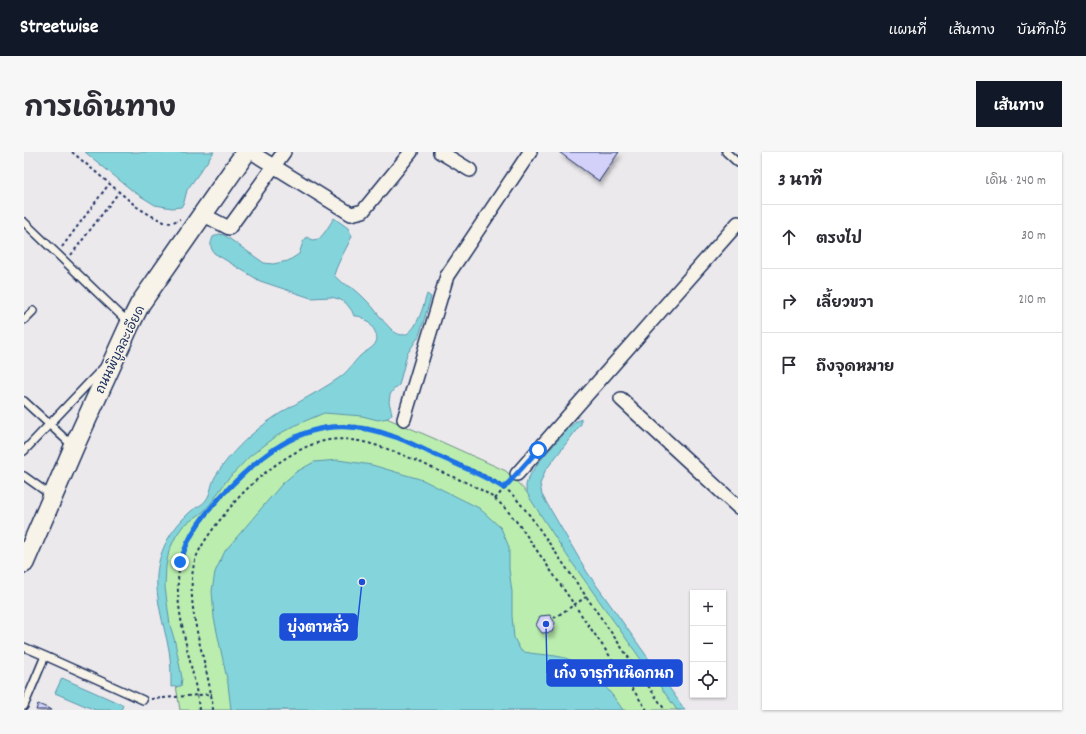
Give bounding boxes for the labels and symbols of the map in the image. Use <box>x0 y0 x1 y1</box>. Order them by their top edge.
street label: ถนนพิบูลละเอียด <box>91 302 151 397</box>
route start <box>529 441 547 459</box>
route end <box>171 553 189 571</box>
callout: บุ่งตาหลั่ว <box>280 614 357 640</box>
text: บุ่งตาหลั่ว <box>287 614 349 639</box>
callout: เก๋ง จารุกำเนิดกนก <box>547 660 682 686</box>
text: เก๋ง จารุกำเนิดกนก <box>554 663 674 685</box>

